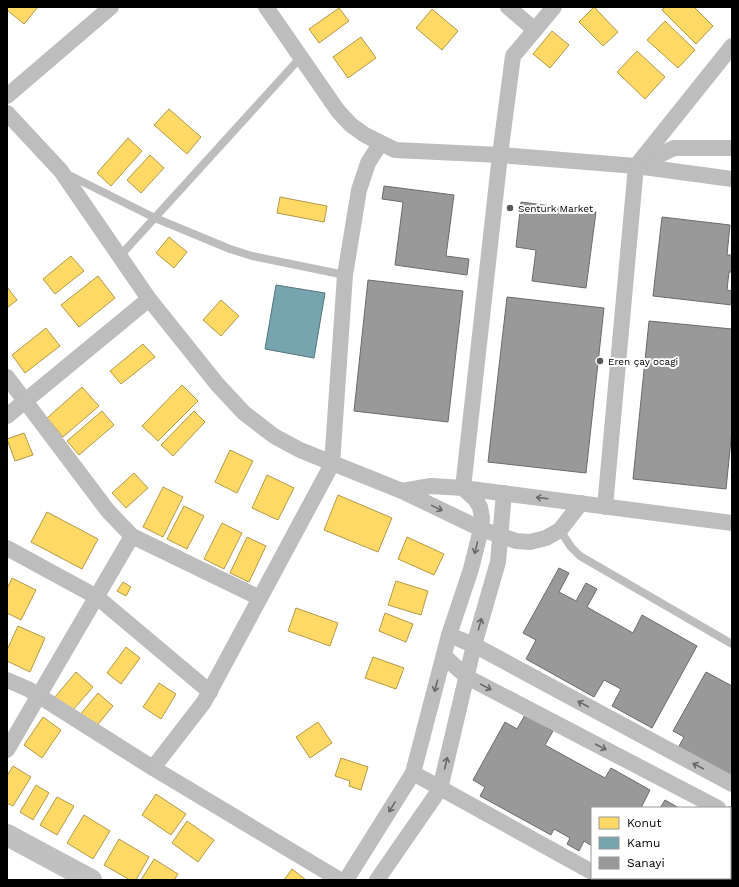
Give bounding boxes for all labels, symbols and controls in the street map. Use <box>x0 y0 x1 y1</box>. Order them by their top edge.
marker: Senturk Market <box>505 203 515 213</box>
place label: Senturk Market <box>518 203 594 214</box>
marker: Eren çay ocagi <box>595 356 605 366</box>
place label: Eren çay ocagi <box>608 356 678 367</box>
one-way arrow <box>536 494 549 502</box>
one-way arrow <box>430 505 442 512</box>
one-way arrow <box>472 541 480 554</box>
one-way arrow <box>477 617 484 630</box>
one-way arrow <box>432 679 439 692</box>
one-way arrow <box>480 684 492 691</box>
one-way arrow <box>577 700 589 707</box>
one-way arrow <box>595 744 607 751</box>
one-way arrow <box>443 757 451 770</box>
one-way arrow <box>692 761 704 769</box>
one-way arrow <box>387 801 395 813</box>
legend <box>591 807 731 879</box>
text: Konut <box>627 816 661 830</box>
text: Kamu <box>627 836 660 850</box>
text: Sanayi <box>627 856 665 870</box>

